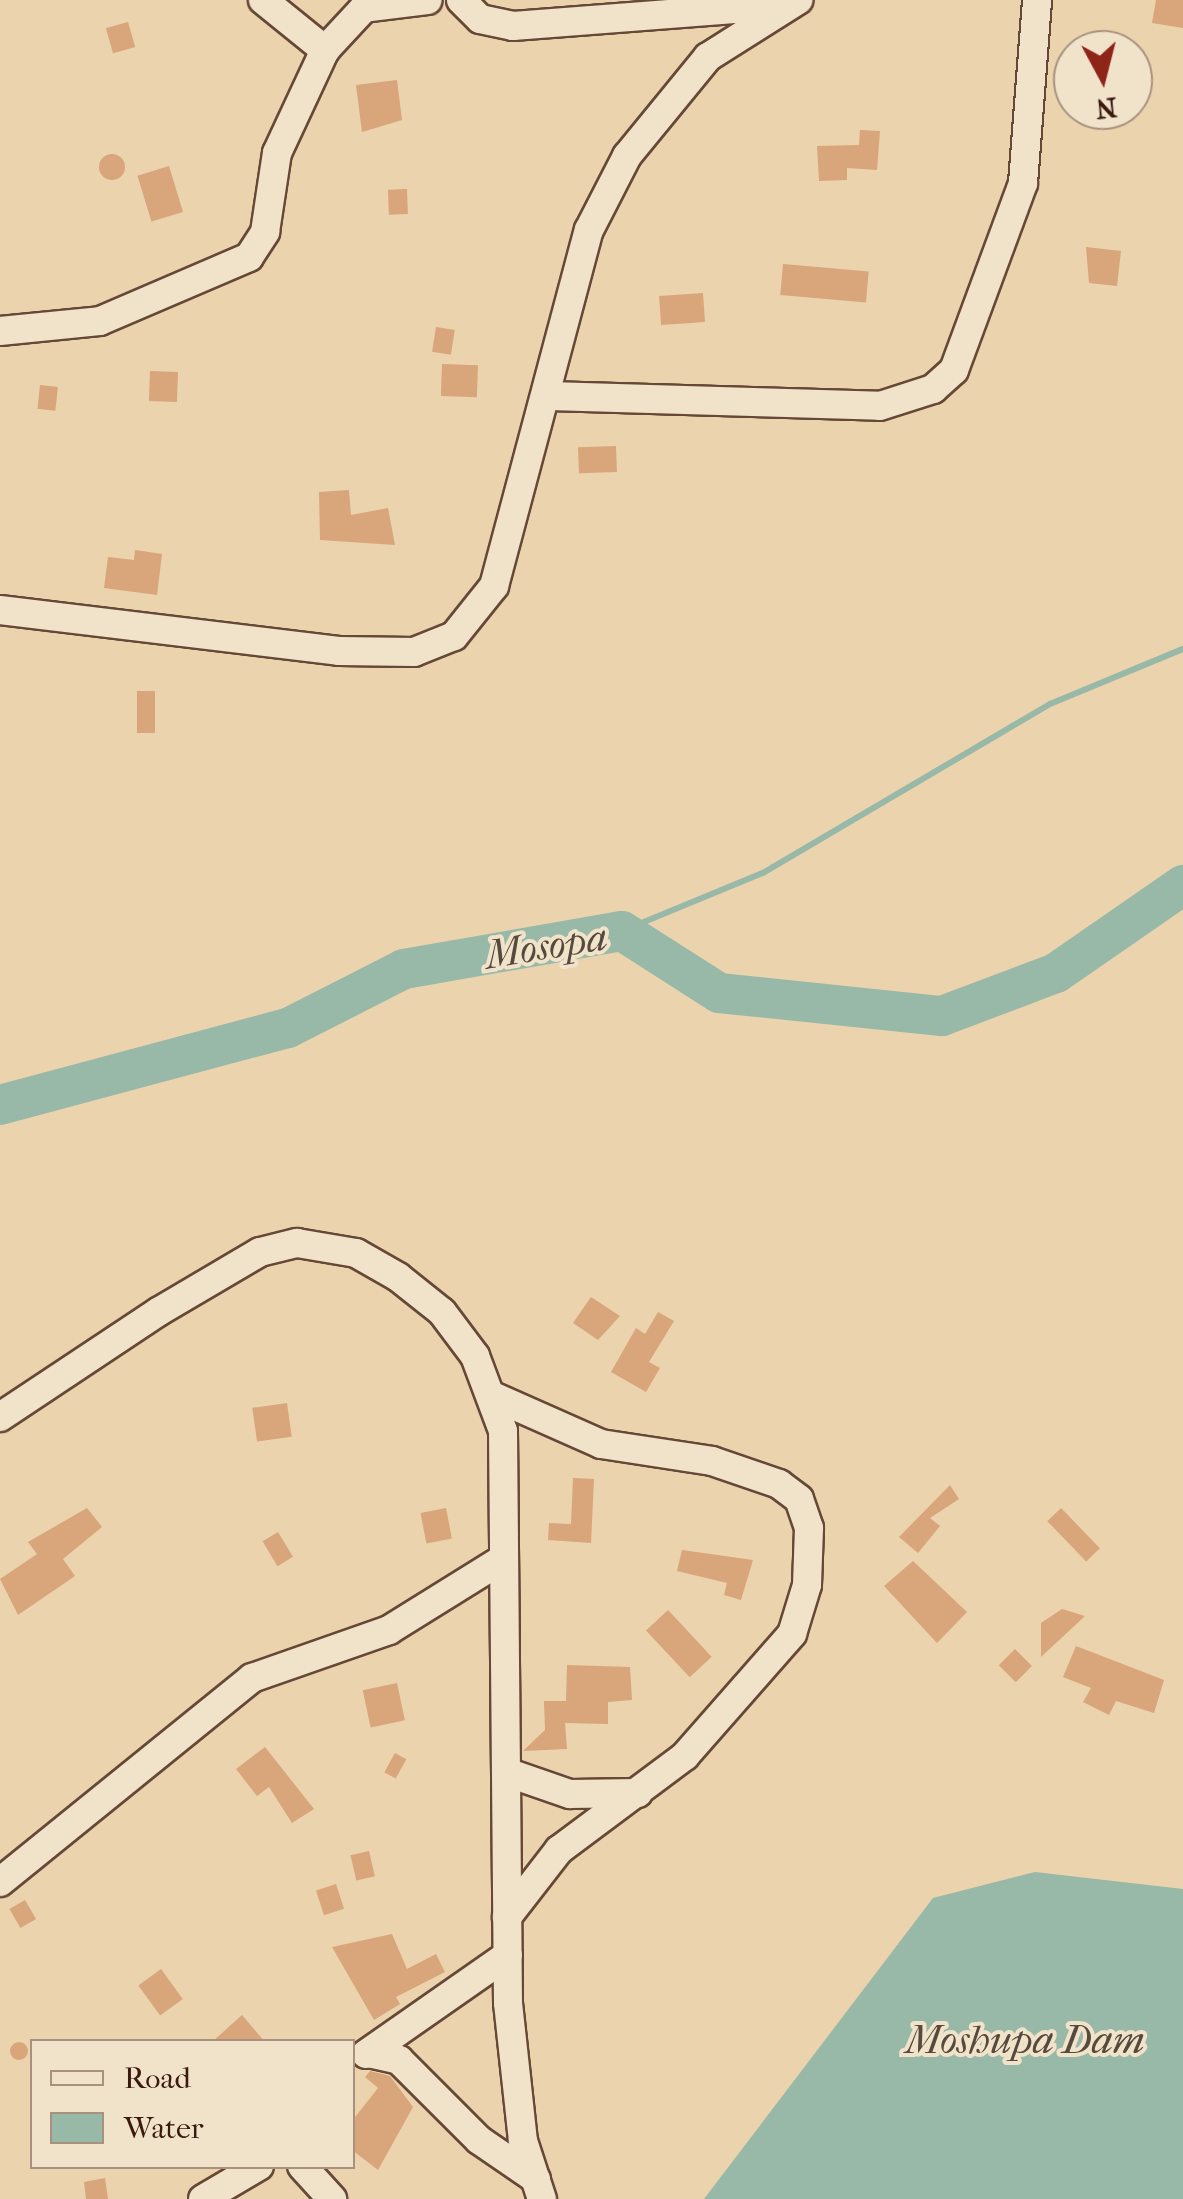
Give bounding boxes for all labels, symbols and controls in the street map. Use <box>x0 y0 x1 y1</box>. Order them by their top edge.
north arrow <box>1053 30 1153 130</box>
text: N <box>1094 91 1119 126</box>
water label: Mosopa <box>482 913 610 979</box>
water label: Moshupa Dam <box>905 2016 1145 2064</box>
legend <box>30 2039 355 2169</box>
text: Road <box>124 2061 191 2096</box>
text: Water <box>124 2111 204 2146</box>

